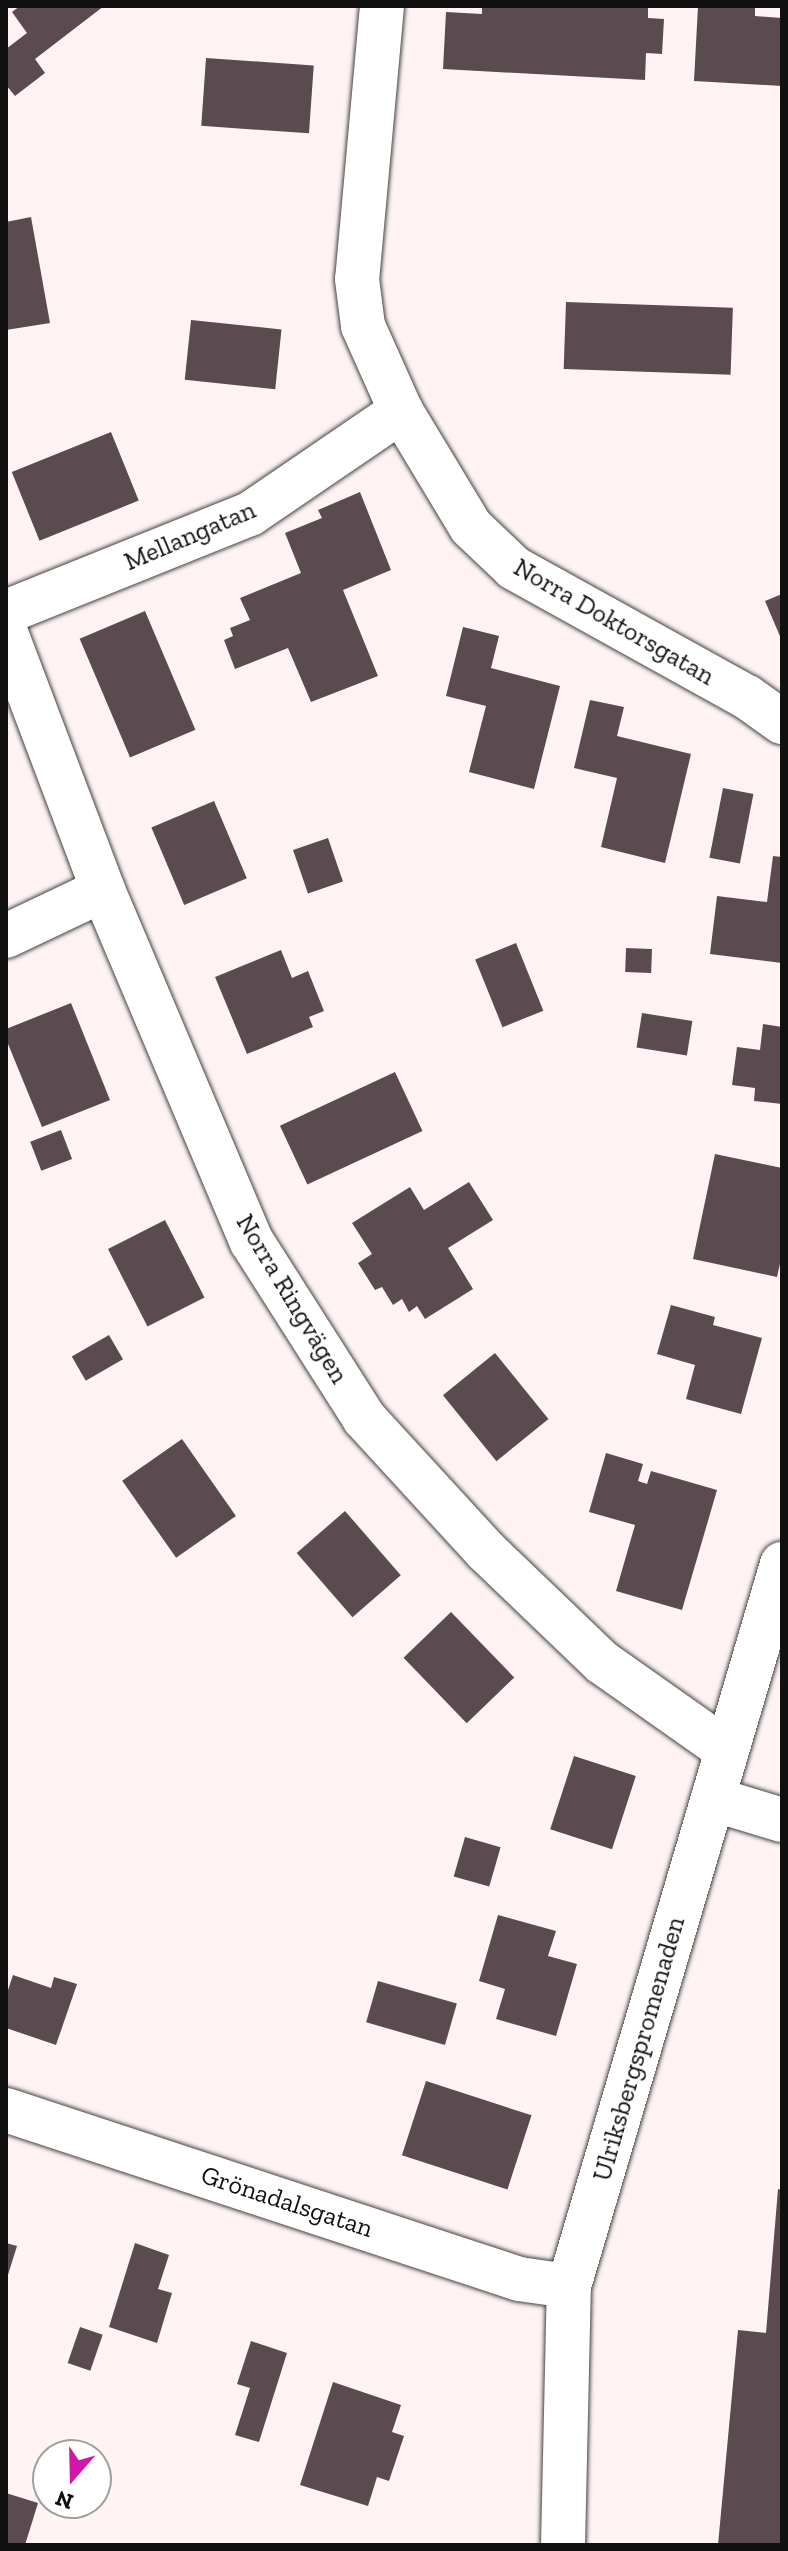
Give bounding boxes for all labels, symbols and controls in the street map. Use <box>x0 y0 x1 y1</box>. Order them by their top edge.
street label: Mellangatan <box>120 494 260 578</box>
street label: Norra Doktorsgatan <box>508 552 720 692</box>
street label: Norra Ringvägen <box>229 1209 355 1389</box>
street label: Ulriksbergspromenaden <box>586 1913 692 2185</box>
street label: Grönadalsgatan <box>197 2160 377 2244</box>
north arrow <box>32 2439 112 2519</box>
text: N <box>52 2485 77 2516</box>

